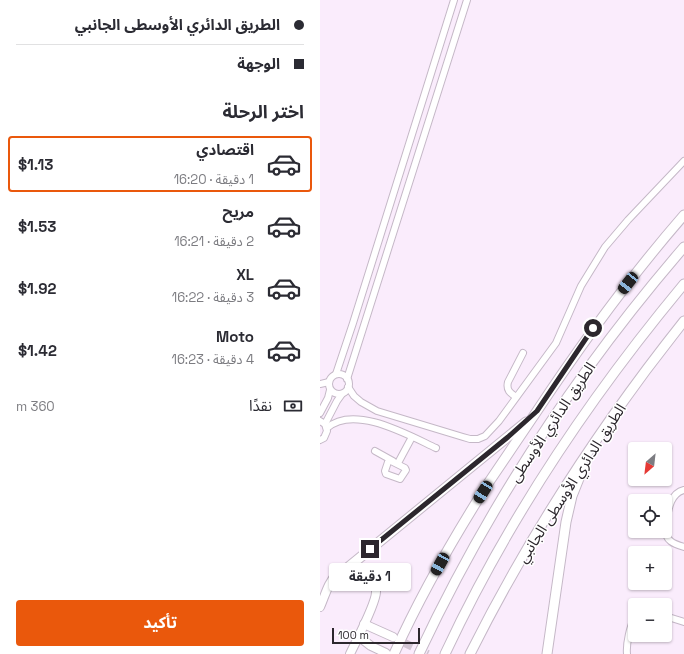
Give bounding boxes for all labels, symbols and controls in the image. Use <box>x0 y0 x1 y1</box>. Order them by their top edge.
text: الطريق الدائري الأوسطى الجانبي <box>75 15 280 34</box>
text: الوجهة <box>237 54 280 73</box>
text: اختر الرحلة <box>223 100 304 123</box>
text: اقتصادي <box>196 140 254 159</box>
icon: car <box>266 146 302 182</box>
text: $1.13 <box>18 155 53 174</box>
text: 1 دقيقة · 16:20 <box>174 171 254 188</box>
text: مريح <box>222 202 254 221</box>
icon: car <box>266 208 302 244</box>
text: $1.53 <box>18 217 56 236</box>
text: 2 دقيقة · 16:21 <box>174 233 254 250</box>
text: XL <box>236 265 254 284</box>
icon: car <box>266 270 302 306</box>
car <box>616 270 640 296</box>
text: $1.92 <box>18 279 57 298</box>
text: 3 دقيقة · 16:22 <box>172 289 254 306</box>
route start <box>584 319 602 337</box>
text: Moto <box>216 327 254 346</box>
icon: car <box>266 332 302 368</box>
text: $1.42 <box>18 341 57 360</box>
text: 4 دقيقة · 16:23 <box>171 351 254 368</box>
street label: الطريق الدائري الأوسطى <box>505 358 601 487</box>
icon: cash <box>282 395 304 417</box>
text: نقدًا <box>249 396 272 415</box>
text: 360 m <box>16 398 55 415</box>
street label: الطريق الدائري الأوسطى الجانبي <box>512 400 632 568</box>
north arrow <box>628 442 672 486</box>
map controls <box>628 442 672 642</box>
car <box>472 479 494 505</box>
button: locate <box>628 494 672 538</box>
route end <box>361 540 379 558</box>
button: + <box>628 546 672 590</box>
car <box>429 551 451 577</box>
callout: 1 دقيقة <box>329 563 411 591</box>
text: 1 دقيقة <box>349 568 391 585</box>
button: − <box>628 598 672 642</box>
button: تأكيد <box>16 600 304 646</box>
scale bar <box>332 626 420 645</box>
text: 100 m <box>338 628 369 642</box>

